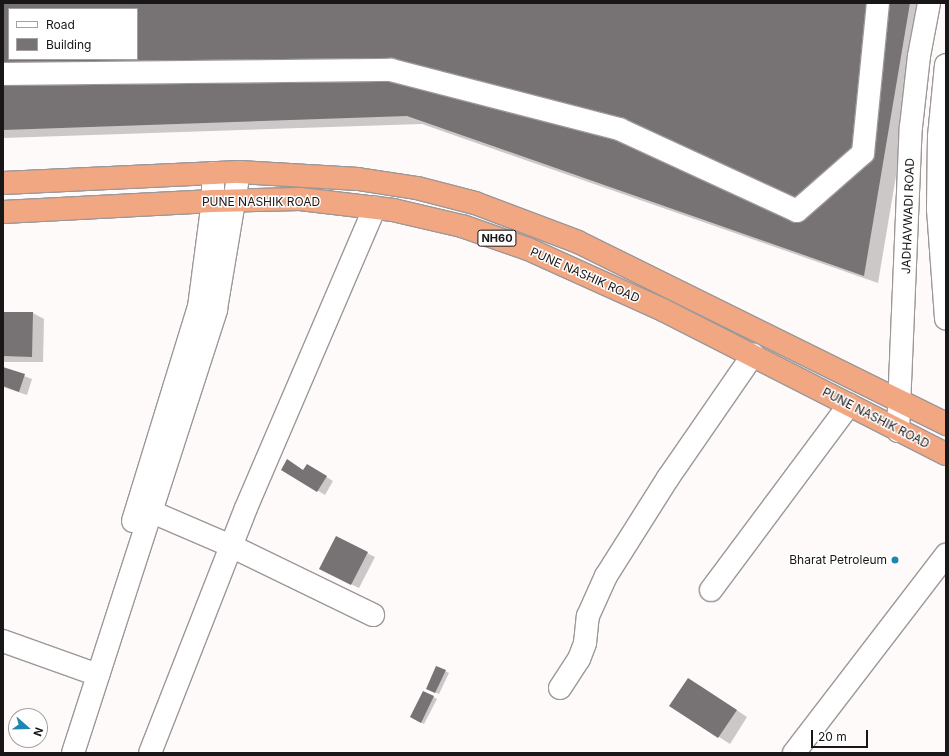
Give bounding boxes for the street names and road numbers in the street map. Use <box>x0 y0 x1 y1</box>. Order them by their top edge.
street label: JADHAVWADI ROAD <box>899 158 917 274</box>
street label: PUNE NASHIK ROAD <box>202 195 320 209</box>
road number: NH60 <box>477 229 517 247</box>
street label: PUNE NASHIK ROAD <box>528 244 642 306</box>
street label: PUNE NASHIK ROAD <box>820 385 932 451</box>

